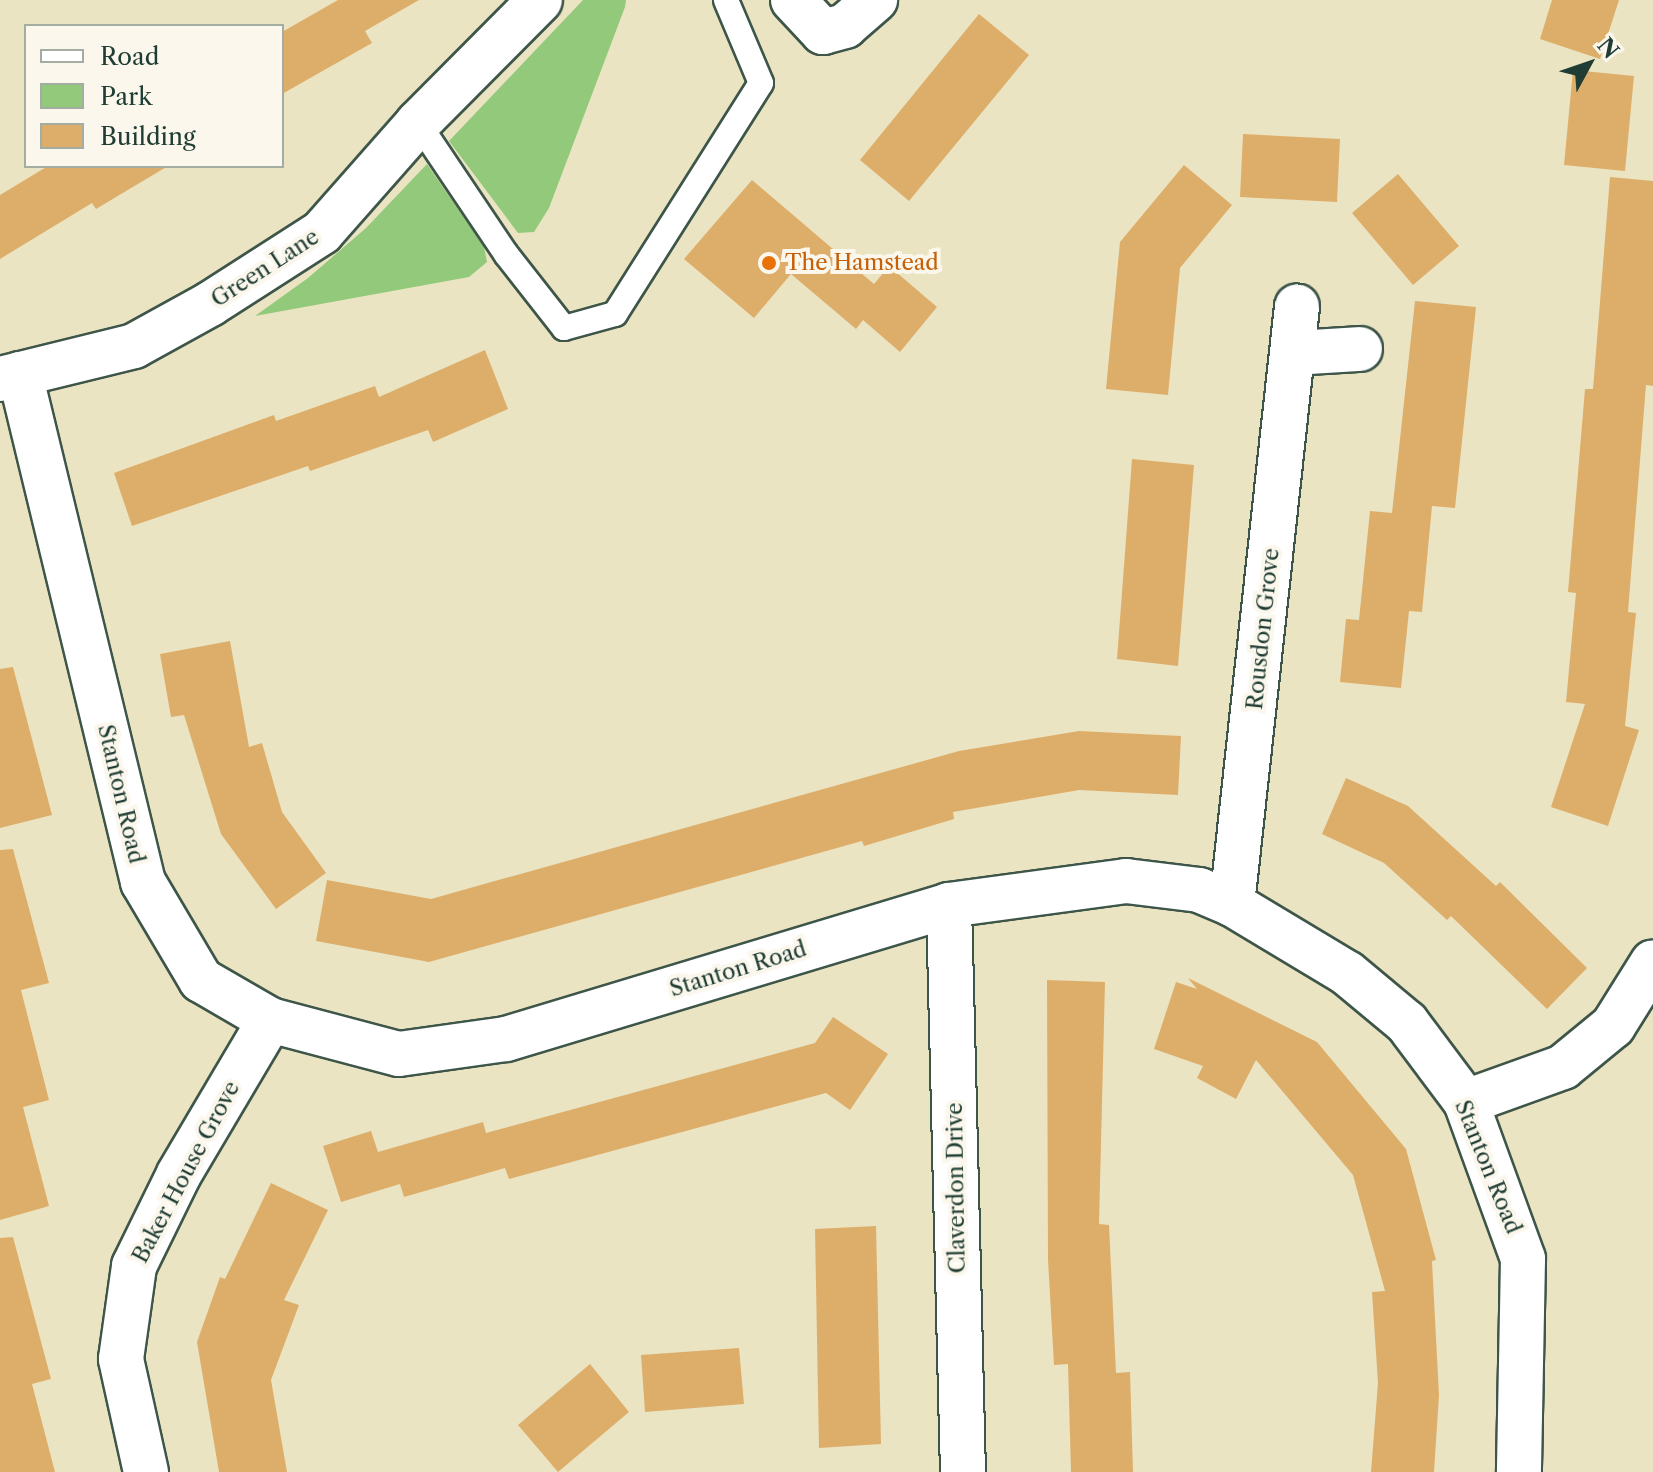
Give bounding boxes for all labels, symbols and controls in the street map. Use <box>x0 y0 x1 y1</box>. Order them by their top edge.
legend <box>24 24 284 168</box>
north arrow <box>1549 24 1629 104</box>
text: N <box>1591 32 1624 64</box>
text: Road <box>100 42 159 71</box>
text: Park <box>100 82 152 111</box>
text: Building <box>100 122 196 151</box>
street label: Green Lane <box>206 223 324 313</box>
place label: The Hamstead <box>785 250 939 276</box>
marker: The Hamstead <box>760 254 778 272</box>
street label: Rousdon Grove <box>1241 547 1285 711</box>
street label: Stanton Road <box>92 722 150 866</box>
street label: Stanton Road <box>666 936 810 1002</box>
street label: Baker House Grove <box>127 1076 245 1268</box>
street label: Stanton Road <box>1449 1096 1527 1238</box>
street label: Claverdon Drive <box>941 1102 971 1274</box>

